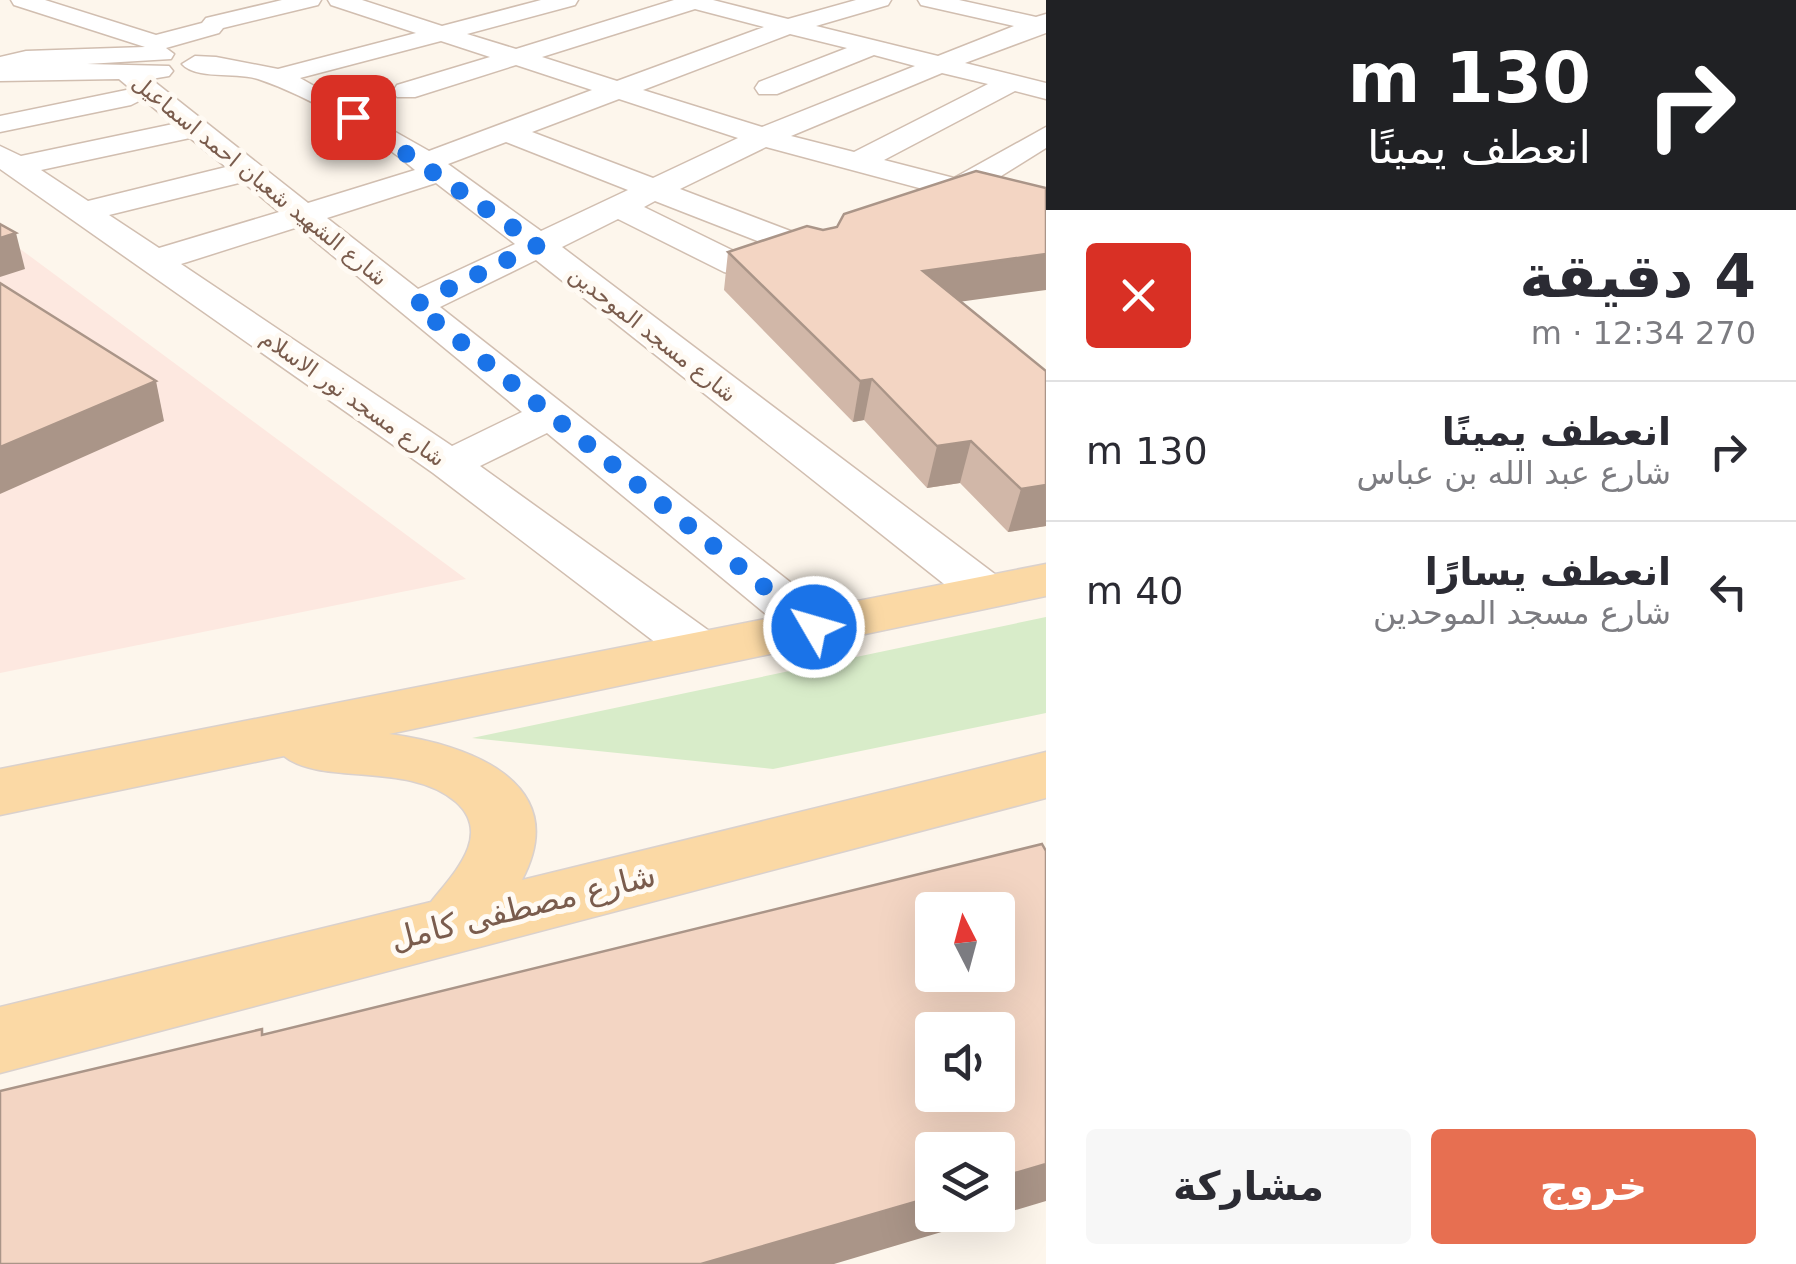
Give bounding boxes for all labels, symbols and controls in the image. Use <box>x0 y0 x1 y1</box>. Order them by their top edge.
text: 130 m <box>1348 37 1591 119</box>
icon: right <box>1626 40 1756 170</box>
street label: شارع الشهيد شعبان احمد اسماعيل <box>127 70 392 291</box>
pin <box>311 75 396 160</box>
icon: arrive <box>326 90 381 145</box>
text: انعطف يمينًا <box>1367 121 1591 174</box>
text: 4 دقيقة <box>1519 241 1756 311</box>
button: close <box>1086 243 1191 348</box>
street label: شارع مسجد الموحدين <box>564 261 741 407</box>
text: 270 m · 12:34 <box>1531 314 1756 352</box>
street label: شارع مسجد نور الاسلام <box>256 325 450 471</box>
text: انعطف يمينًا <box>1442 410 1671 454</box>
icon: right <box>1701 424 1756 479</box>
text: 130 m <box>1086 429 1208 473</box>
text: شارع عبد الله بن عباس <box>1356 454 1671 492</box>
text: انعطف يسارًا <box>1425 550 1671 594</box>
icon: left <box>1701 564 1756 619</box>
text: 40 m <box>1086 569 1183 613</box>
position arrow <box>762 575 866 679</box>
text: شارع مسجد الموحدين <box>1373 594 1671 632</box>
street label: شارع مصطفى كامل <box>387 856 659 958</box>
north arrow <box>915 892 1015 992</box>
map controls <box>915 892 1015 1232</box>
button: sound <box>915 1012 1015 1112</box>
button: مشاركة <box>1086 1129 1411 1244</box>
button: خروج <box>1431 1129 1756 1244</box>
button: layers <box>915 1132 1015 1232</box>

